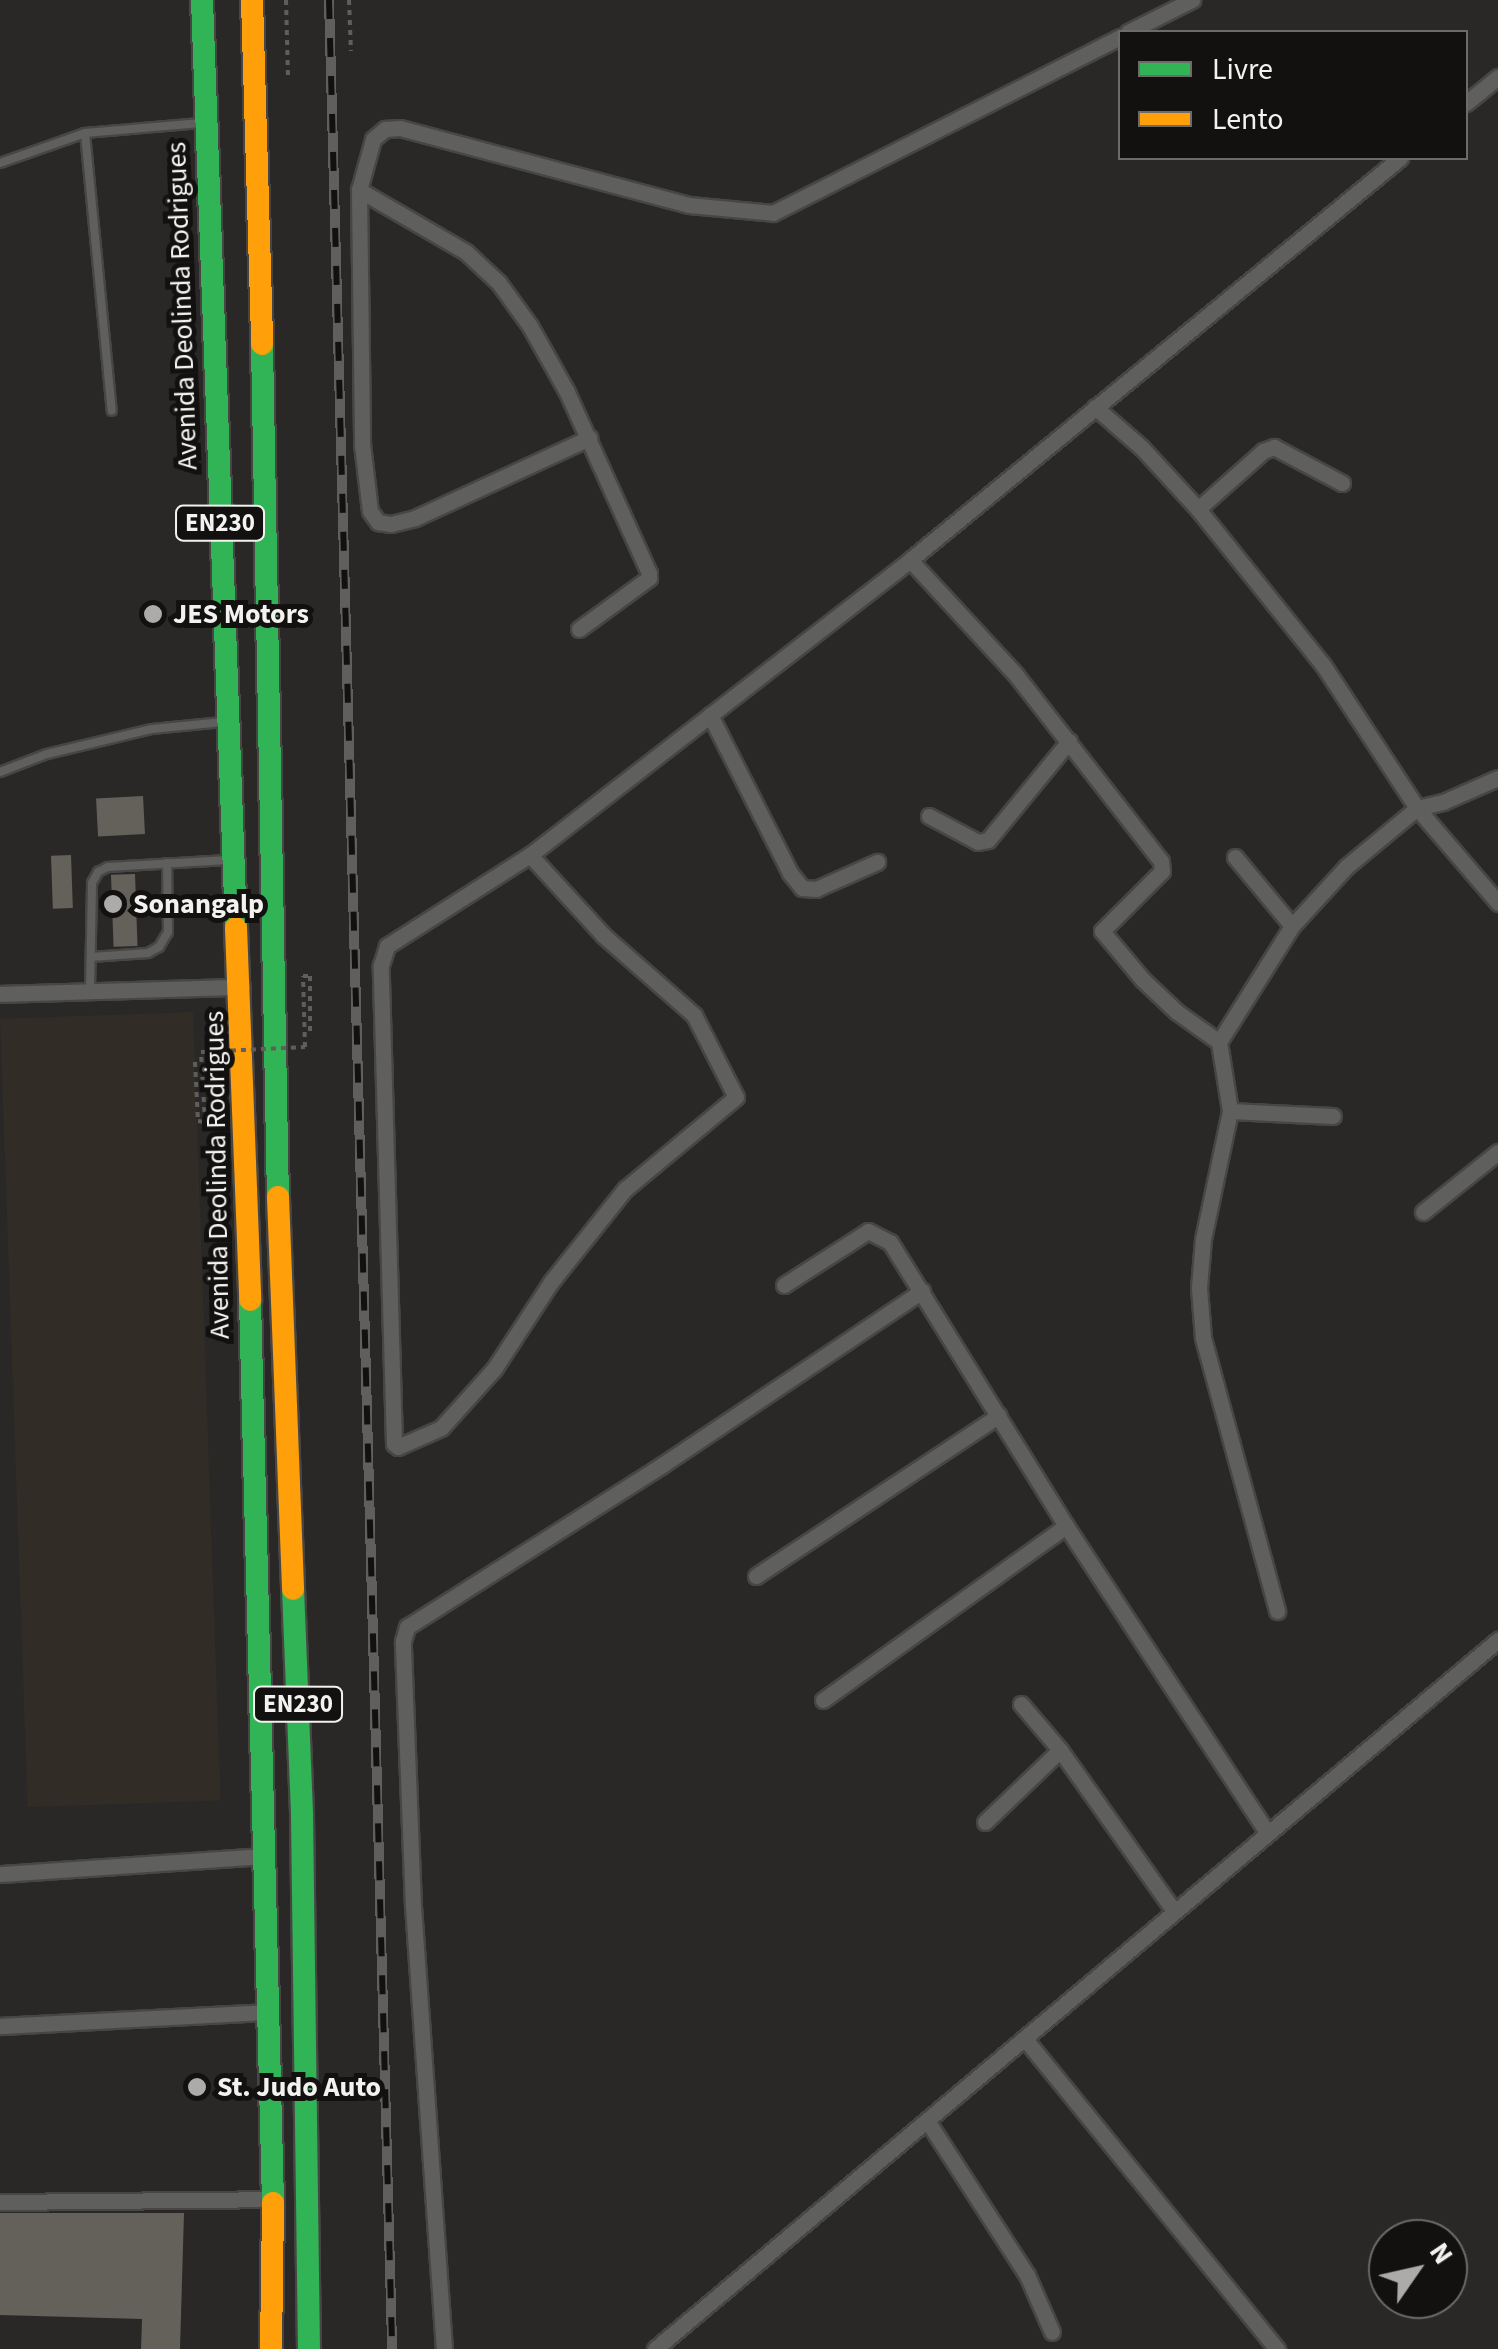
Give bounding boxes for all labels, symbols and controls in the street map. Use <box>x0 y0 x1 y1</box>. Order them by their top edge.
legend <box>1118 30 1468 160</box>
text: Livre <box>1212 48 1273 91</box>
text: Lento <box>1212 98 1284 141</box>
street label: Avenida Deolinda Rodrigues <box>159 141 205 471</box>
road number: EN230 <box>175 503 265 543</box>
place label: JES Motors <box>173 597 309 631</box>
marker: JES Motors <box>142 603 164 625</box>
place label: Sonangalp <box>133 887 264 921</box>
marker: Sonangalp <box>102 893 124 915</box>
street label: Avenida Deolinda Rodrigues <box>197 1011 237 1339</box>
road number: EN230 <box>253 1684 343 1724</box>
place label: St. Judo Auto <box>217 2070 381 2104</box>
marker: St. Judo Auto <box>186 2076 208 2098</box>
north arrow <box>1368 2219 1468 2319</box>
text: N <box>1419 2234 1463 2272</box>

